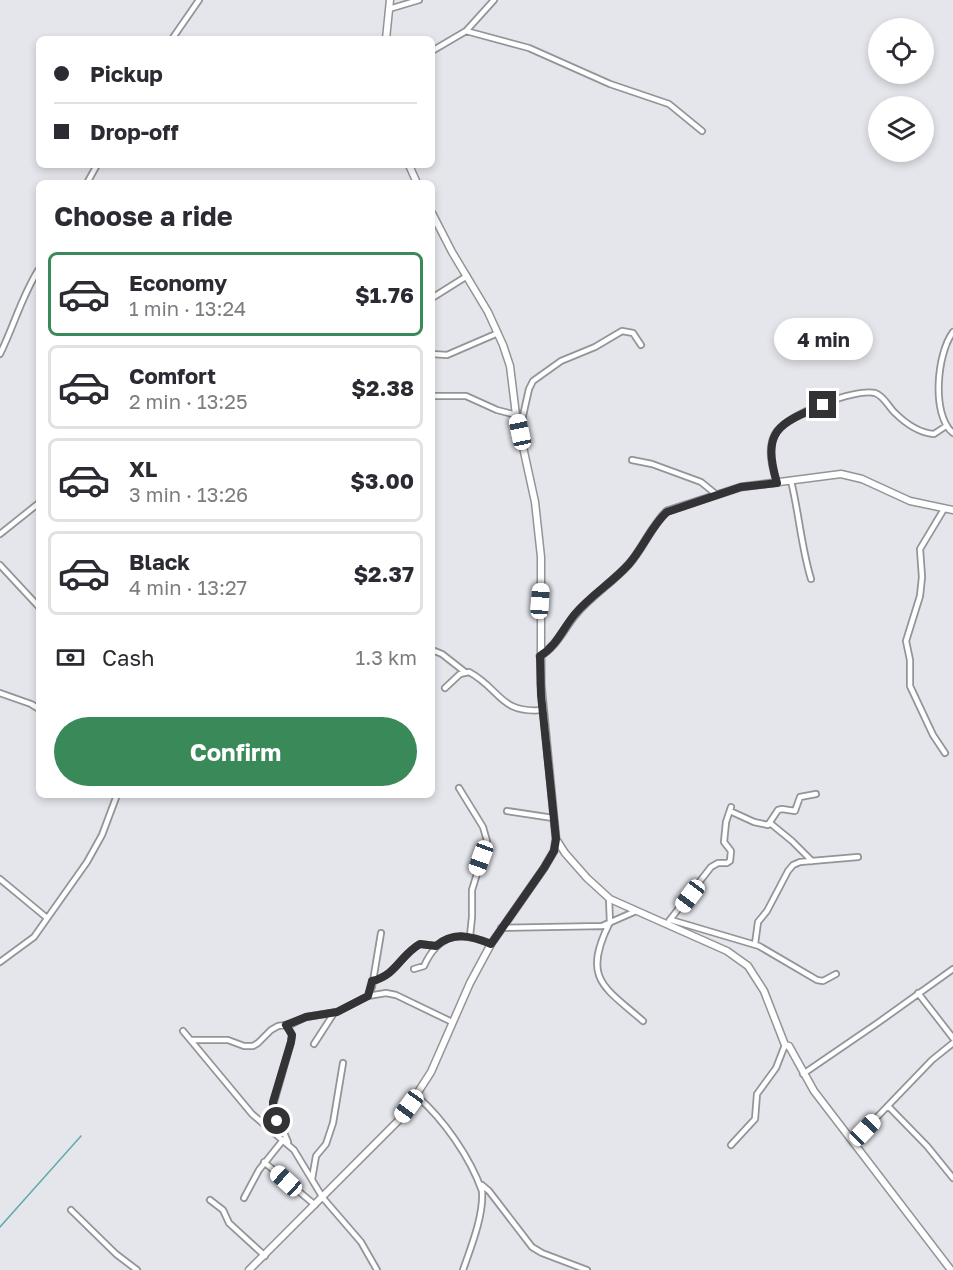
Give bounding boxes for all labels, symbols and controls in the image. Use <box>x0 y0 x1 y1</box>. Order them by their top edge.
map controls <box>868 18 934 162</box>
button: locate <box>868 18 934 84</box>
text: Pickup <box>90 60 163 87</box>
button: layers <box>868 96 934 162</box>
text: Drop-off <box>90 118 179 145</box>
text: Choose a ride <box>54 200 233 232</box>
icon: car <box>57 267 111 321</box>
text: Economy <box>129 269 227 296</box>
text: $1.76 <box>355 281 414 308</box>
text: 1 min · 13:24 <box>129 296 246 320</box>
callout: 4 min <box>774 318 872 360</box>
text: 4 min <box>797 327 850 351</box>
icon: car <box>57 360 111 414</box>
text: Comfort <box>129 362 216 389</box>
text: $2.38 <box>351 374 414 401</box>
text: 2 min · 13:25 <box>129 389 248 413</box>
route end <box>809 391 836 418</box>
car <box>507 413 533 451</box>
icon: car <box>57 453 111 507</box>
text: XL <box>129 455 157 482</box>
text: $3.00 <box>350 467 414 494</box>
text: 3 min · 13:26 <box>129 482 248 506</box>
icon: car <box>57 546 111 600</box>
text: Black <box>129 548 190 575</box>
text: $2.37 <box>353 560 414 587</box>
text: 4 min · 13:27 <box>129 575 247 599</box>
car <box>530 582 550 620</box>
icon: cash <box>54 641 87 674</box>
text: Cash <box>102 644 155 671</box>
text: 1.3 km <box>356 645 417 669</box>
button: Confirm <box>54 717 417 786</box>
car <box>466 838 496 878</box>
car <box>672 876 708 916</box>
car <box>391 1086 427 1126</box>
route start <box>263 1107 290 1134</box>
car <box>846 1111 884 1149</box>
car <box>267 1162 305 1200</box>

